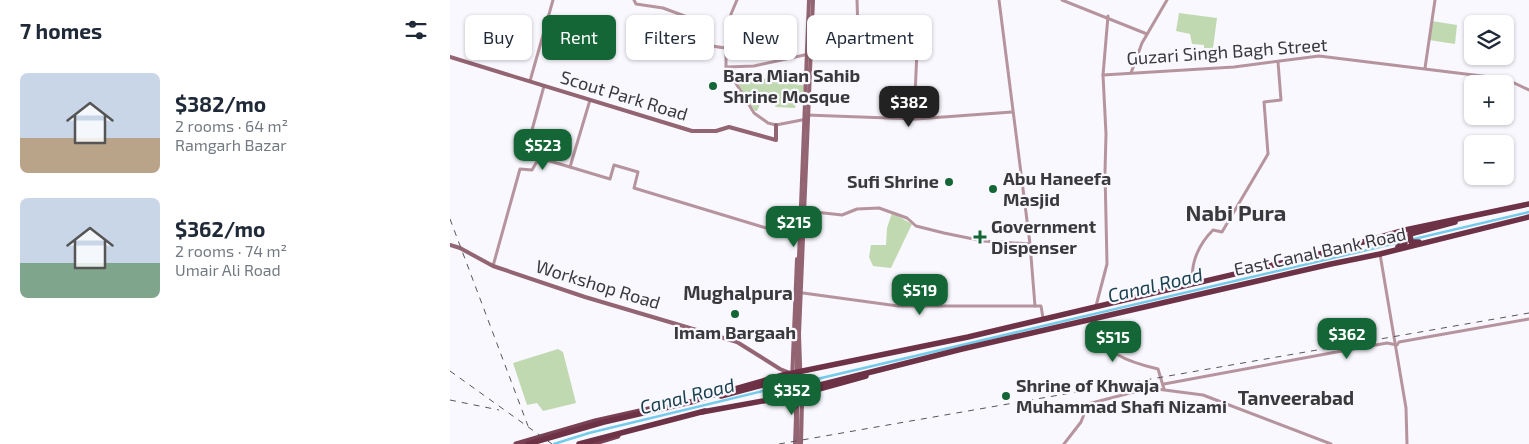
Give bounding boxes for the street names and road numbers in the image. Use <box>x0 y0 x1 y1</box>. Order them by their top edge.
street label: Guzari Singh Bagh Street <box>1126 33 1328 69</box>
street label: Scout Park Road <box>558 65 691 125</box>
street label: East Canal Bank Road <box>1232 222 1408 280</box>
street label: Workshop Road <box>533 255 663 313</box>

